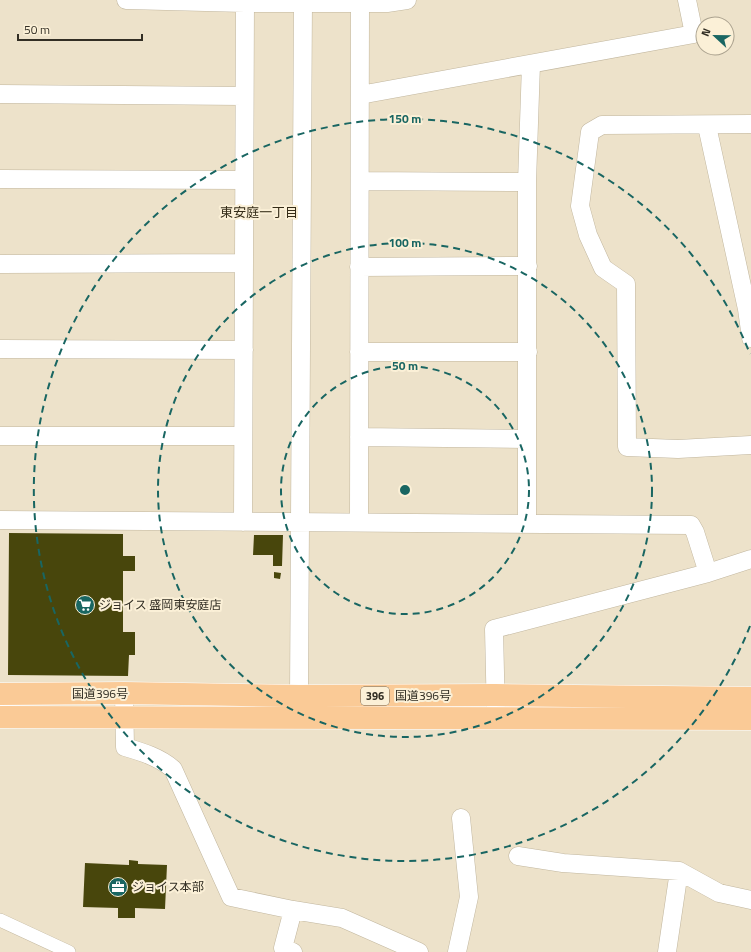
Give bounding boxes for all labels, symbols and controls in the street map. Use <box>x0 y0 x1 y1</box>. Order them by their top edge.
scale bar <box>18 16 142 42</box>
north arrow <box>695 16 735 56</box>
text: 50 m <box>24 20 50 39</box>
text: N <box>697 26 715 39</box>
text: 150 m <box>389 109 421 128</box>
district label: 東安庭一丁目 <box>220 202 298 222</box>
text: 100 m <box>389 233 421 252</box>
text: 50 m <box>392 356 418 375</box>
centre of rings <box>398 483 412 497</box>
supermarket icon: ジョイス 盛岡東安庭店 <box>74 594 96 616</box>
place label: ジョイス 盛岡東安庭店 <box>99 595 221 614</box>
street label: 国道396号 <box>72 684 128 703</box>
street label: 国道396号 <box>395 686 451 705</box>
road number: 396 <box>361 687 389 705</box>
office icon: ジョイス本部 <box>107 876 129 898</box>
place label: ジョイス本部 <box>132 877 204 896</box>

